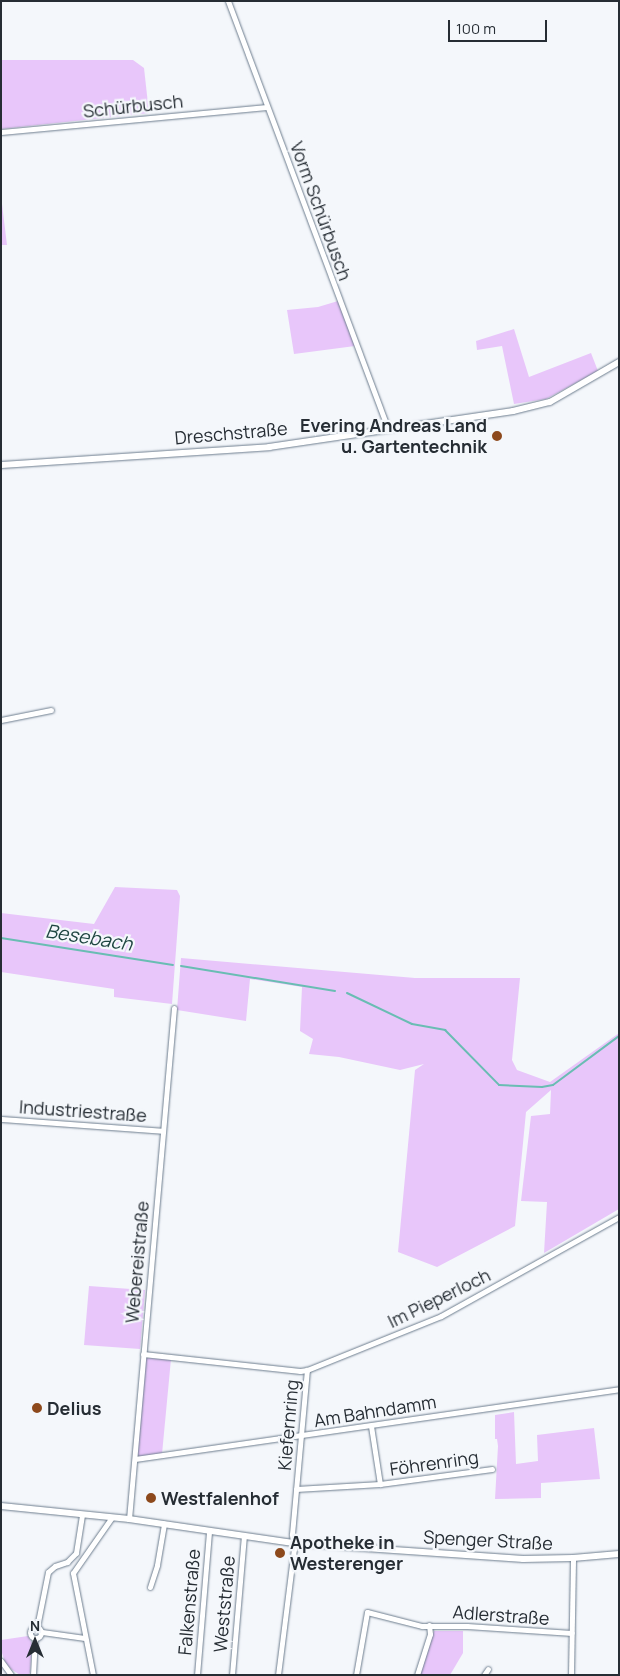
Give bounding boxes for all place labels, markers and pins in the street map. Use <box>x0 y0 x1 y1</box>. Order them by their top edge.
place label: Evering Andreas Land u. Gartentechnik <box>300 415 487 458</box>
marker: Evering Andreas Land u. Gartentechnik <box>491 430 503 442</box>
place label: Delius <box>47 1397 102 1419</box>
marker: Delius <box>31 1402 43 1414</box>
place label: Westfalenhof <box>161 1487 279 1509</box>
marker: Westfalenhof <box>145 1492 157 1504</box>
place label: Apotheke in Westerenger <box>290 1532 403 1575</box>
marker: Apotheke in Westerenger <box>274 1547 286 1559</box>

